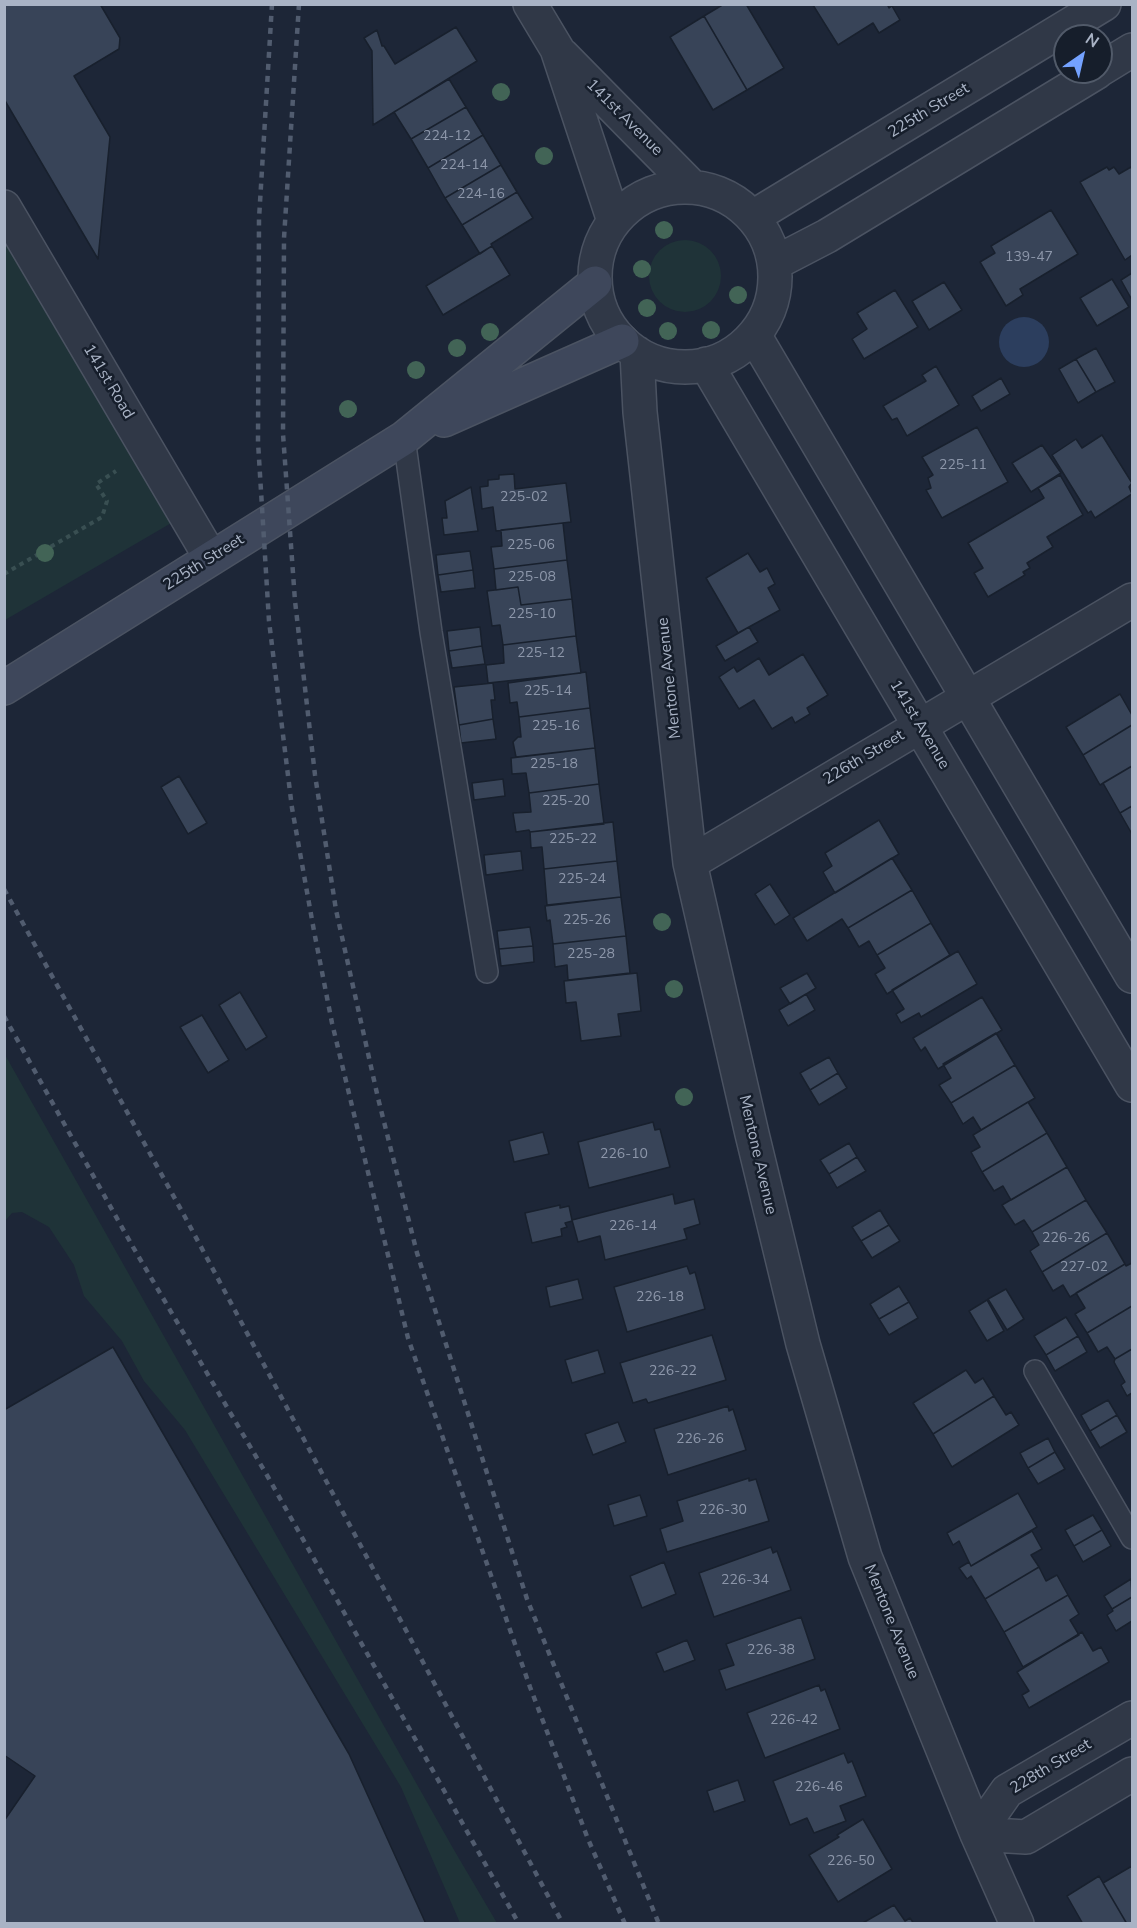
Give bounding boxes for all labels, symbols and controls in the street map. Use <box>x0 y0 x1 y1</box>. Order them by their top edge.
north arrow <box>1053 24 1113 84</box>
text: N <box>1081 28 1103 53</box>
street label: 141st Avenue <box>582 76 666 160</box>
street label: 225th Street <box>885 79 973 143</box>
house number: 224-12 <box>423 129 471 145</box>
house number: 224-14 <box>440 158 488 174</box>
house number: 224-16 <box>457 187 505 203</box>
house number: 139-47 <box>1005 250 1053 266</box>
street label: 141st Road <box>78 341 138 423</box>
house number: 225-11 <box>939 458 987 474</box>
house number: 225-02 <box>500 490 548 506</box>
street label: 225th Street <box>160 531 248 595</box>
house number: 225-06 <box>507 538 555 554</box>
house number: 225-08 <box>508 570 556 586</box>
house number: 225-10 <box>508 607 556 623</box>
street label: Mentone Avenue <box>654 616 686 740</box>
house number: 225-12 <box>517 646 565 662</box>
street label: 141st Avenue <box>885 677 953 773</box>
house number: 225-14 <box>524 684 572 700</box>
house number: 225-16 <box>532 719 580 735</box>
street label: 226th Street <box>820 726 908 790</box>
house number: 225-18 <box>530 757 578 773</box>
house number: 225-20 <box>542 794 590 810</box>
house number: 225-22 <box>549 832 597 848</box>
house number: 225-24 <box>558 872 606 888</box>
house number: 225-26 <box>563 913 611 929</box>
house number: 225-28 <box>567 947 615 963</box>
street label: Mentone Avenue <box>734 1093 780 1217</box>
house number: 226-10 <box>600 1147 648 1163</box>
house number: 226-14 <box>609 1219 657 1235</box>
house number: 226-26 <box>1042 1231 1090 1247</box>
house number: 227-02 <box>1060 1260 1108 1276</box>
house number: 226-18 <box>636 1290 684 1306</box>
house number: 226-22 <box>649 1364 697 1380</box>
house number: 226-26 <box>676 1432 724 1448</box>
house number: 226-30 <box>699 1503 747 1519</box>
street label: Mentone Avenue <box>859 1562 923 1682</box>
house number: 226-34 <box>721 1573 769 1589</box>
house number: 226-38 <box>747 1643 795 1659</box>
house number: 226-42 <box>770 1713 818 1729</box>
street label: 228th Street <box>1007 1735 1095 1799</box>
house number: 226-46 <box>795 1780 843 1796</box>
house number: 226-50 <box>827 1854 875 1870</box>

